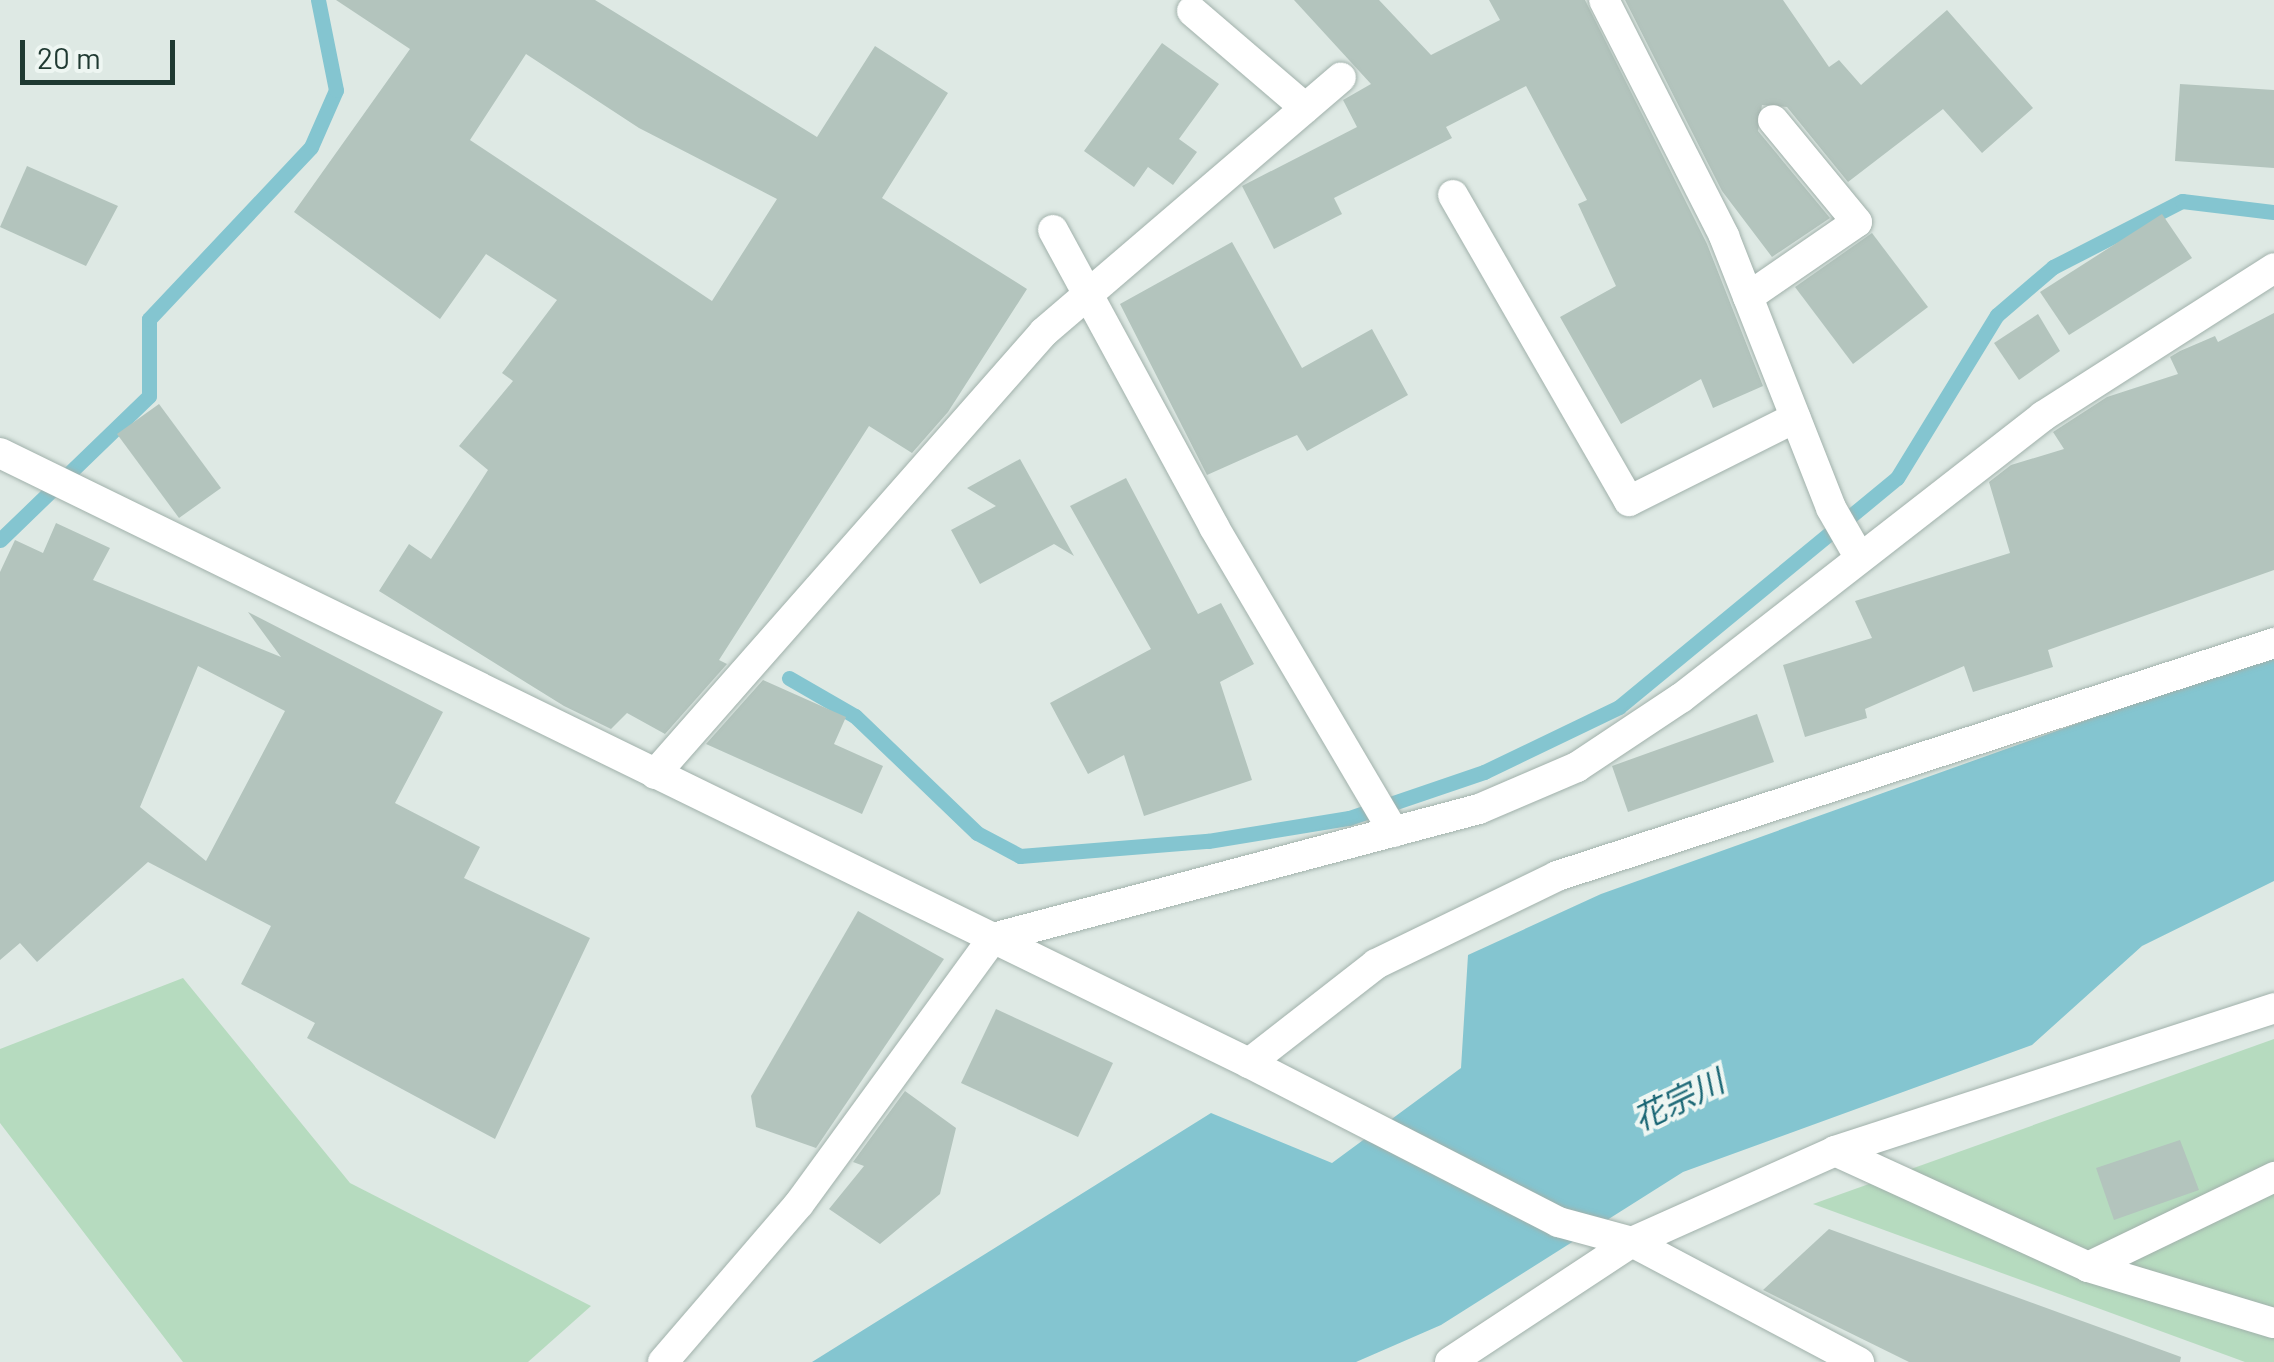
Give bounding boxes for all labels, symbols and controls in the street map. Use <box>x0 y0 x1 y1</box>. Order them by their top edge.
scale bar <box>25 20 180 82</box>
text: 20 m <box>37 39 101 75</box>
water label: 花宗川 <box>1626 1061 1730 1137</box>

